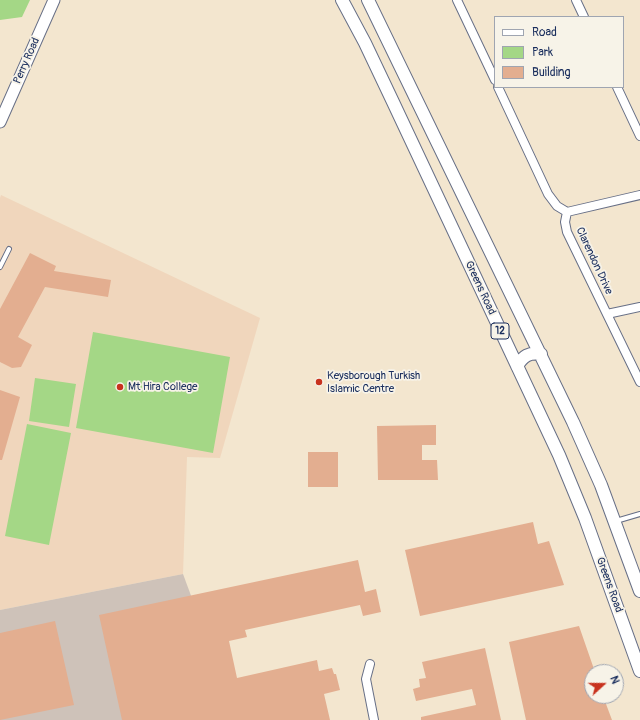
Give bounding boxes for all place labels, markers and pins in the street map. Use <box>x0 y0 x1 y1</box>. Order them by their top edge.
place label: Keysborough Turkish Islamic Centre <box>327 369 420 395</box>
marker: Keysborough Turkish Islamic Centre <box>314 377 324 387</box>
place label: Mt Hira College <box>128 380 197 394</box>
marker: Mt Hira College <box>115 382 125 392</box>

